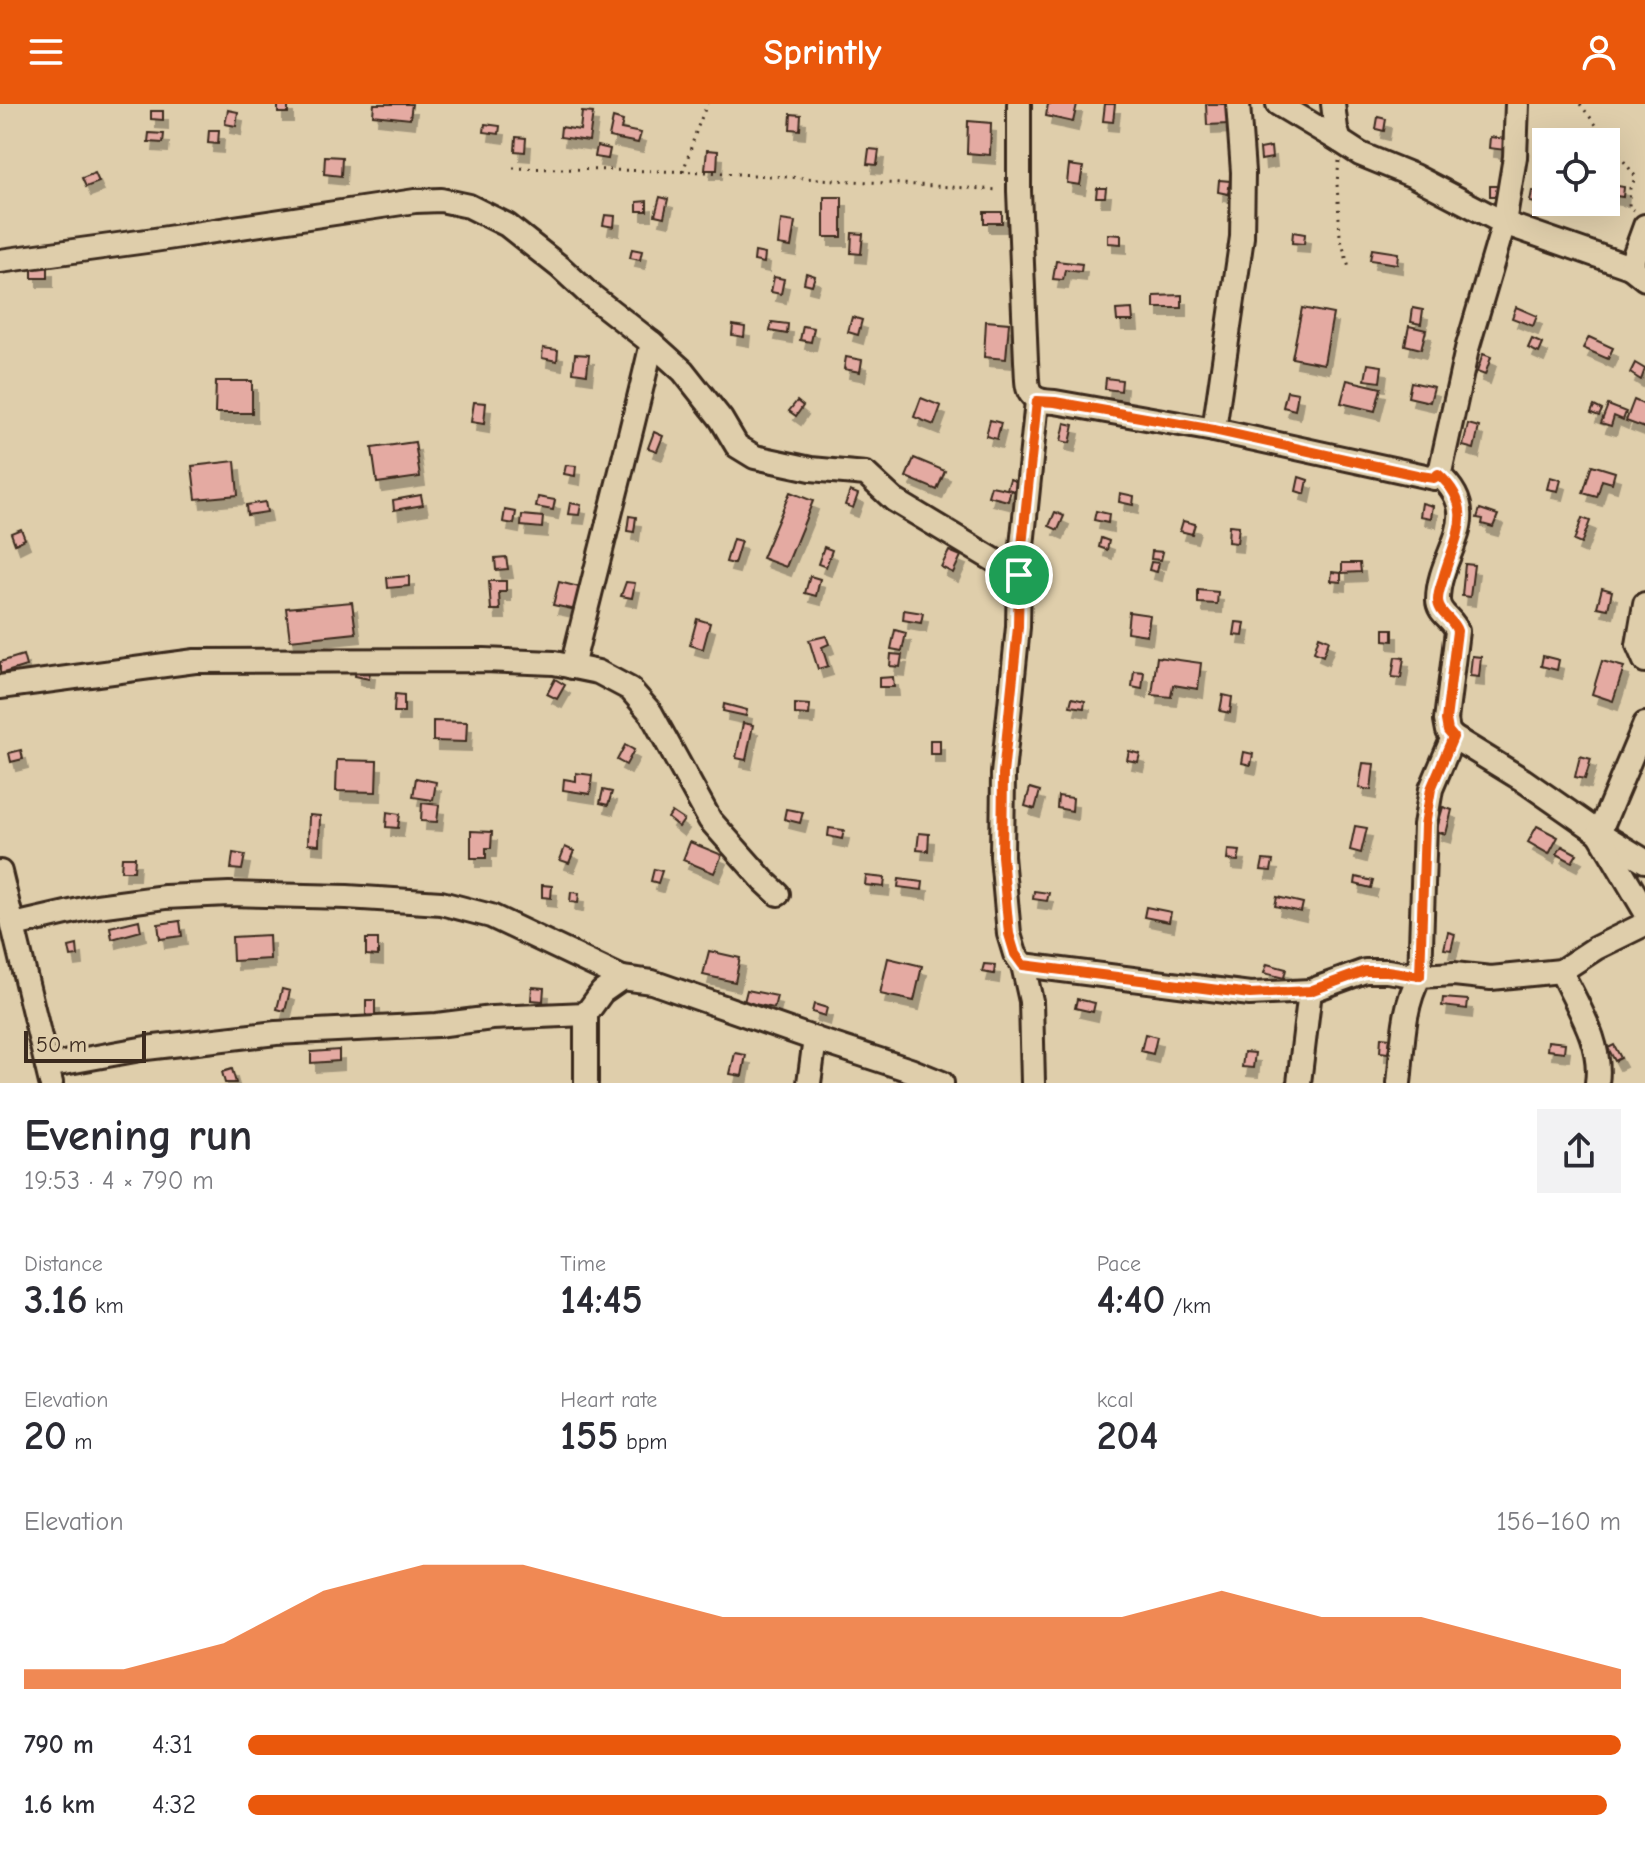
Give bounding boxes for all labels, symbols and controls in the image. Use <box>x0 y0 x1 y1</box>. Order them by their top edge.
icon: menu <box>24 30 68 74</box>
icon: person <box>1577 30 1621 74</box>
text: Sprintly <box>763 32 882 73</box>
map controls <box>1532 128 1620 216</box>
button: locate <box>1532 128 1620 216</box>
pin <box>985 541 1053 609</box>
icon: arrive <box>997 553 1041 597</box>
scale bar <box>24 1027 146 1063</box>
text: 50 m <box>36 1032 87 1058</box>
button: share <box>1537 1109 1621 1193</box>
text: Evening run <box>24 1110 252 1161</box>
text: 19:53 · 4 × 790 m <box>24 1166 214 1196</box>
text: Distance <box>24 1251 103 1277</box>
text: Time <box>560 1251 606 1277</box>
text: Pace <box>1097 1251 1141 1277</box>
text: 3.16 <box>24 1277 88 1323</box>
text: 14:45 <box>560 1277 643 1323</box>
text: 4:40 <box>1097 1277 1165 1323</box>
text: km <box>88 1293 124 1319</box>
text: /km <box>1165 1293 1211 1319</box>
text: Elevation <box>24 1387 108 1413</box>
text: Heart rate <box>560 1387 657 1413</box>
text: kcal <box>1097 1387 1134 1413</box>
text: 20 <box>24 1413 67 1459</box>
text: 155 <box>560 1413 619 1459</box>
text: 204 <box>1097 1413 1158 1459</box>
text: m <box>67 1429 92 1455</box>
text: bpm <box>619 1429 668 1455</box>
text: Elevation <box>24 1507 124 1537</box>
text: 156–160 m <box>1497 1507 1621 1537</box>
text: 790 m <box>24 1730 94 1760</box>
text: 4:31 <box>152 1730 193 1760</box>
text: 1.6 km <box>24 1790 95 1820</box>
text: 4:32 <box>152 1790 196 1820</box>

